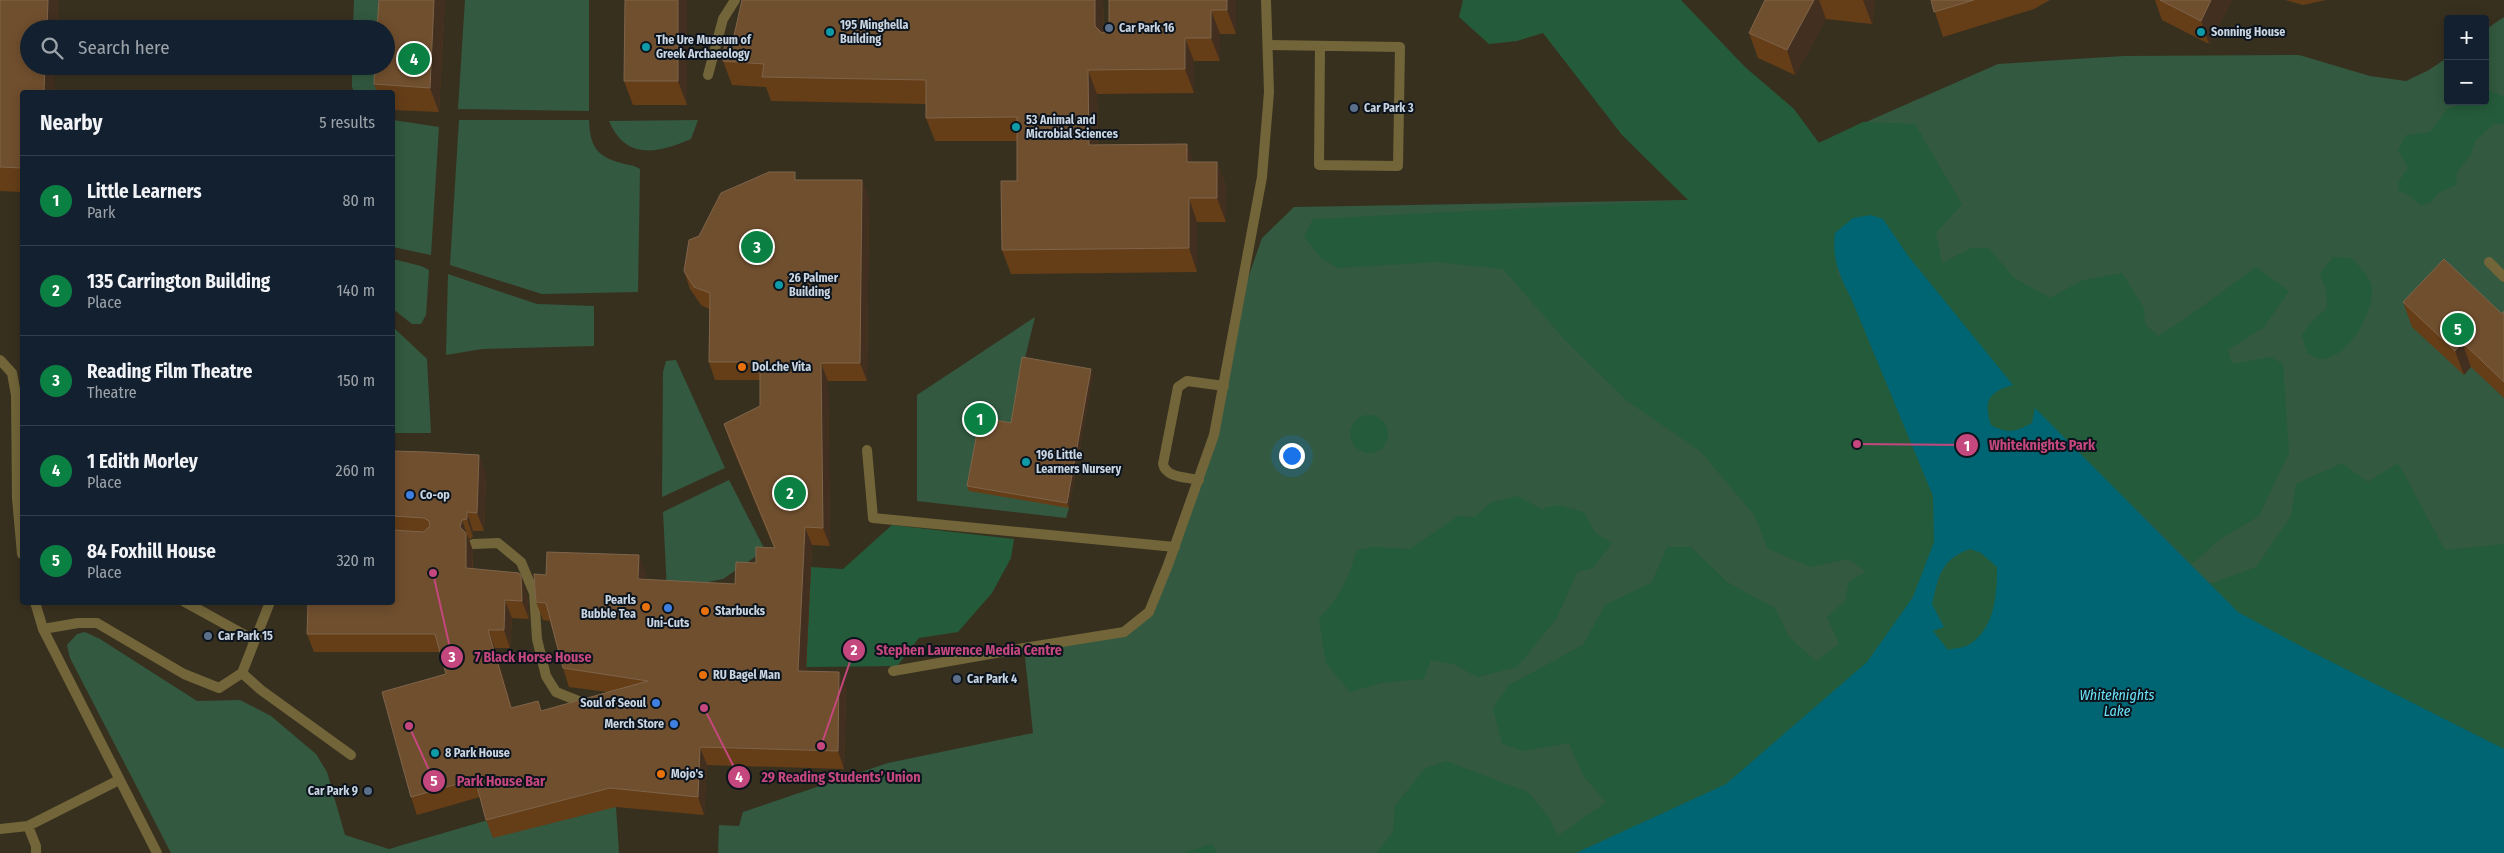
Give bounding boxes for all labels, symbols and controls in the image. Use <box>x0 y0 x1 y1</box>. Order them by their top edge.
map controls <box>2444 15 2489 105</box>
button: + <box>2444 15 2489 60</box>
place label: 195 Minghella Building <box>840 18 909 46</box>
search box <box>20 20 395 75</box>
place label: Car Park 16 <box>1119 21 1174 35</box>
marker: Car Park 16 <box>1103 22 1115 34</box>
place label: Sonning House <box>2211 25 2285 39</box>
marker: 195 Minghella Building <box>824 26 836 38</box>
marker: Sonning House <box>2195 26 2207 38</box>
place label: The Ure Museum of Greek Archaeology <box>656 33 752 61</box>
icon: search <box>38 34 66 62</box>
text: Search here <box>78 36 170 59</box>
pin: 4 <box>398 40 430 78</box>
marker: The Ure Museum of Greek Archaeology <box>640 41 652 53</box>
button: − <box>2444 60 2489 105</box>
place label: Car Park 3 <box>1364 101 1414 115</box>
marker: Car Park 3 <box>1348 102 1360 114</box>
text: Nearby <box>40 110 102 136</box>
text: 5 results <box>319 113 375 132</box>
place label: 53 Animal and Microbial Sciences <box>1026 113 1119 141</box>
marker: 53 Animal and Microbial Sciences <box>1010 121 1022 133</box>
text: Little Learners <box>87 180 202 203</box>
text: 1 <box>53 191 59 210</box>
text: 80 m <box>343 191 375 210</box>
text: Park <box>87 203 115 222</box>
pin: 3 <box>741 228 773 266</box>
text: 135 Carrington Building <box>87 270 270 293</box>
place label: 26 Palmer Building <box>788 271 839 299</box>
marker: 26 Palmer Building <box>773 279 785 291</box>
text: 2 <box>52 281 60 300</box>
text: 140 m <box>337 281 375 300</box>
text: Place <box>87 293 122 312</box>
pin: 5 <box>2442 310 2474 348</box>
text: Reading Film Theatre <box>87 360 252 383</box>
place label: Dol.che Vita <box>752 360 811 374</box>
marker: Dol.che Vita <box>736 361 748 373</box>
text: 3 <box>52 371 60 390</box>
text: 150 m <box>337 371 375 390</box>
text: Theatre <box>87 383 137 402</box>
pin: 1 <box>964 400 996 438</box>
callout: Whiteknights Park <box>1954 431 2105 460</box>
text: 1 <box>1964 437 1970 455</box>
text: Whiteknights Park <box>1989 437 2096 454</box>
your location <box>1279 443 1305 469</box>
place label: 196 Little Learners Nursery <box>1036 448 1122 476</box>
text: 1 Edith Morley <box>87 450 198 473</box>
marker: 196 Little Learners Nursery <box>1020 456 1032 468</box>
text: 4 <box>52 461 60 480</box>
text: 260 m <box>336 461 375 480</box>
text: Place <box>87 473 122 492</box>
pin: 2 <box>774 474 806 512</box>
place label: Co-op <box>420 488 450 502</box>
marker: Co-op <box>404 489 416 501</box>
text: 84 Foxhill House <box>87 540 216 563</box>
text: 5 <box>52 551 60 570</box>
text: 320 m <box>336 551 375 570</box>
text: Place <box>87 563 122 582</box>
place label: Pearls Bubble Tea <box>581 593 637 621</box>
marker: Pearls Bubble Tea <box>640 601 652 613</box>
marker: Uni-Cuts <box>662 602 674 614</box>
place label: Starbucks <box>715 604 766 618</box>
marker: Starbucks <box>699 605 711 617</box>
place label: Uni-Cuts <box>647 616 690 630</box>
place label: Car Park 15 <box>218 629 273 643</box>
marker: Car Park 15 <box>202 630 214 642</box>
callout: Stephen Lawrence Media Centre <box>841 635 1072 664</box>
text: 2 <box>850 641 858 659</box>
text: Stephen Lawrence Media Centre <box>876 642 1062 659</box>
callout: 7 Black Horse House <box>439 643 601 672</box>
text: 3 <box>447 648 456 666</box>
text: 7 Black Horse House <box>475 649 591 666</box>
place label: RU Bagel Man <box>713 668 780 682</box>
marker: RU Bagel Man <box>697 669 709 681</box>
place label: Car Park 4 <box>967 672 1017 686</box>
marker: Car Park 4 <box>951 673 963 685</box>
water label: Whiteknights Lake <box>2079 687 2155 720</box>
place label: Soul of Seoul <box>580 696 647 710</box>
marker: Soul of Seoul <box>650 697 662 709</box>
place label: Merch Store <box>604 717 664 731</box>
marker: Merch Store <box>668 718 680 730</box>
place label: 8 Park House <box>445 746 510 760</box>
marker: 8 Park House <box>429 747 441 759</box>
callout: 29 Reading Students’ Union <box>727 762 931 791</box>
callout: Park House Bar <box>422 766 555 795</box>
place label: Mojo's <box>671 767 704 781</box>
marker: Mojo's <box>655 768 667 780</box>
text: 4 <box>735 768 743 786</box>
text: 29 Reading Students’ Union <box>760 769 921 786</box>
text: 5 <box>430 772 438 790</box>
text: Park House Bar <box>457 773 546 790</box>
place label: Car Park 9 <box>308 784 358 798</box>
marker: Car Park 9 <box>362 785 374 797</box>

